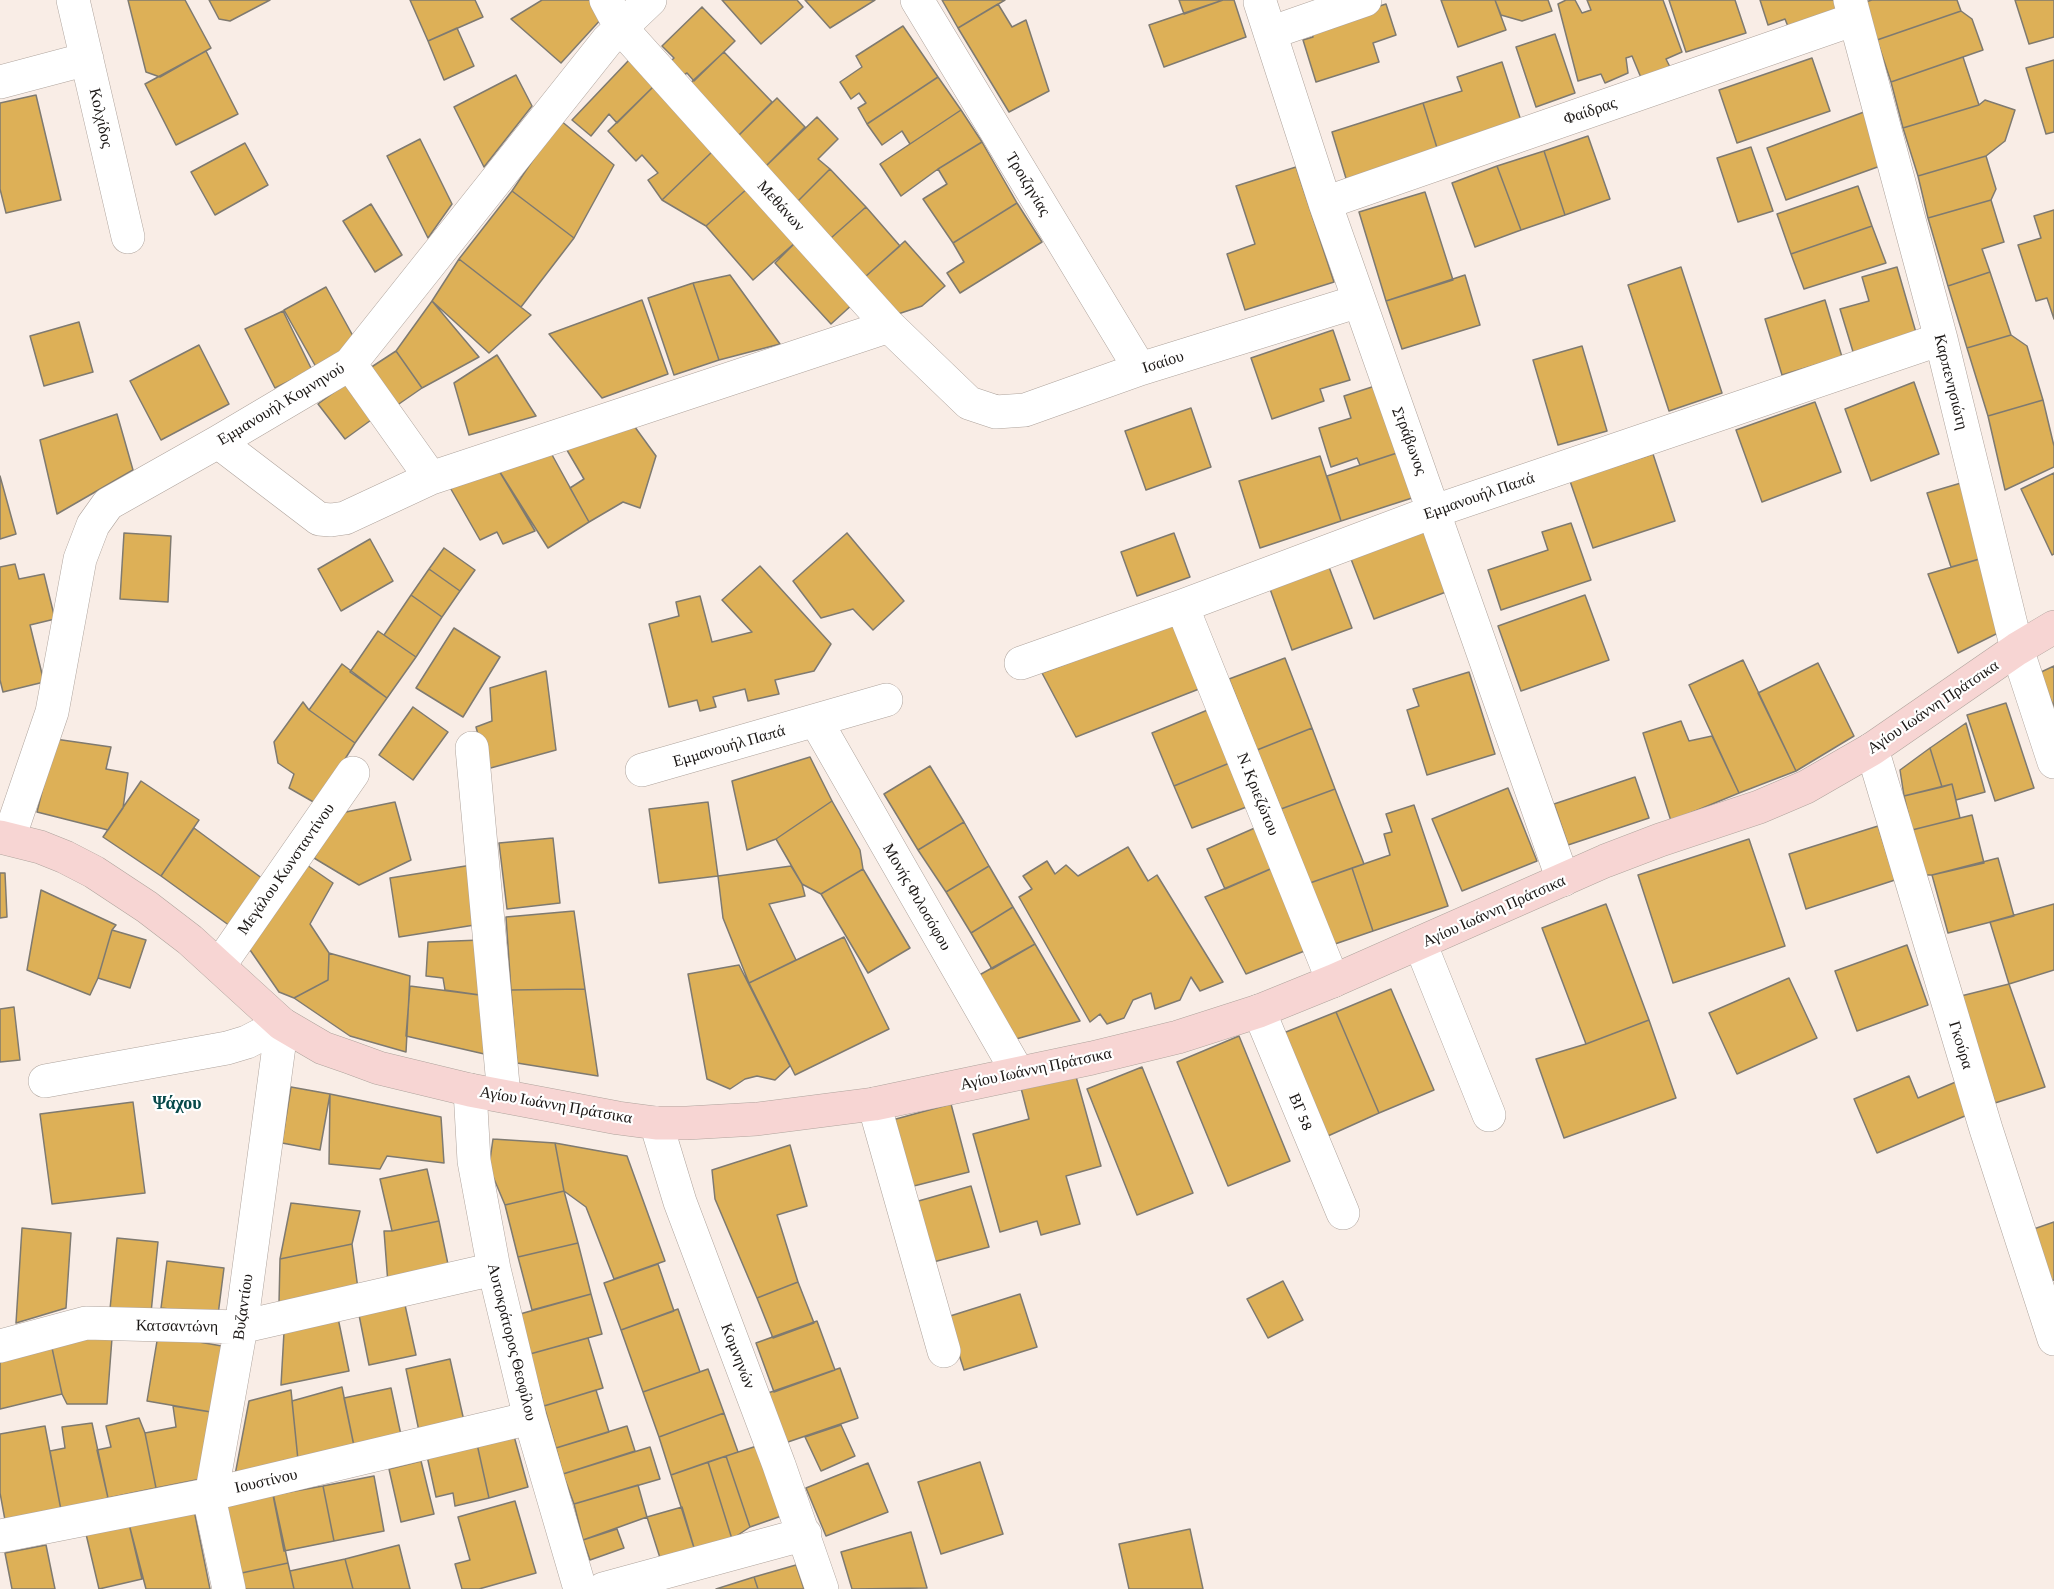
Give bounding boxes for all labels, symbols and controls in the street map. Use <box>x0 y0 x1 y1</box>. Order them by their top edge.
street label: Κολχίδος <box>85 86 117 150</box>
street label: Φαίδρας <box>1561 93 1619 129</box>
street label: Τροιζηνίας <box>1002 149 1054 219</box>
street label: Μεθάνων <box>753 177 809 235</box>
street label: Καρπενησιώτη <box>1930 332 1972 432</box>
street label: Ισαίου <box>1140 346 1186 378</box>
street label: Εμμανουήλ Κομνηνού <box>214 359 348 449</box>
street label: Στράβωνος <box>1389 404 1431 478</box>
street label: Εμμανουήλ Παπά <box>1421 468 1537 524</box>
street label: Αγίου Ιωάννη Πράτσικα <box>1864 656 2002 758</box>
street label: Εμμανουήλ Παπά <box>671 721 787 771</box>
street label: Ν. Κριεζώτου <box>1233 750 1283 838</box>
street label: Μεγάλου Κωνσταντίνου <box>233 799 339 939</box>
street label: Μονής Φιλοσόφου <box>879 840 955 954</box>
street label: Αγίου Ιωάννη Πράτσικα <box>1420 871 1568 951</box>
street label: Γκούρα <box>1945 1019 1977 1071</box>
street label: Αγίου Ιωάννη Πράτσικα <box>958 1044 1114 1094</box>
street label: Αγίου Ιωάννη Πράτσικα <box>478 1082 634 1128</box>
street label: ΒΓ 58 <box>1285 1090 1317 1134</box>
district label: Ψάχου <box>152 1092 202 1114</box>
street label: Αυτοκράτορος Θεοφίλου <box>483 1261 541 1423</box>
street label: Βυζαντίου <box>229 1273 257 1341</box>
street label: Κατσαντώνη <box>136 1316 218 1336</box>
street label: Κομνηνών <box>717 1320 759 1392</box>
street label: Ιουστίνου <box>233 1464 299 1498</box>

